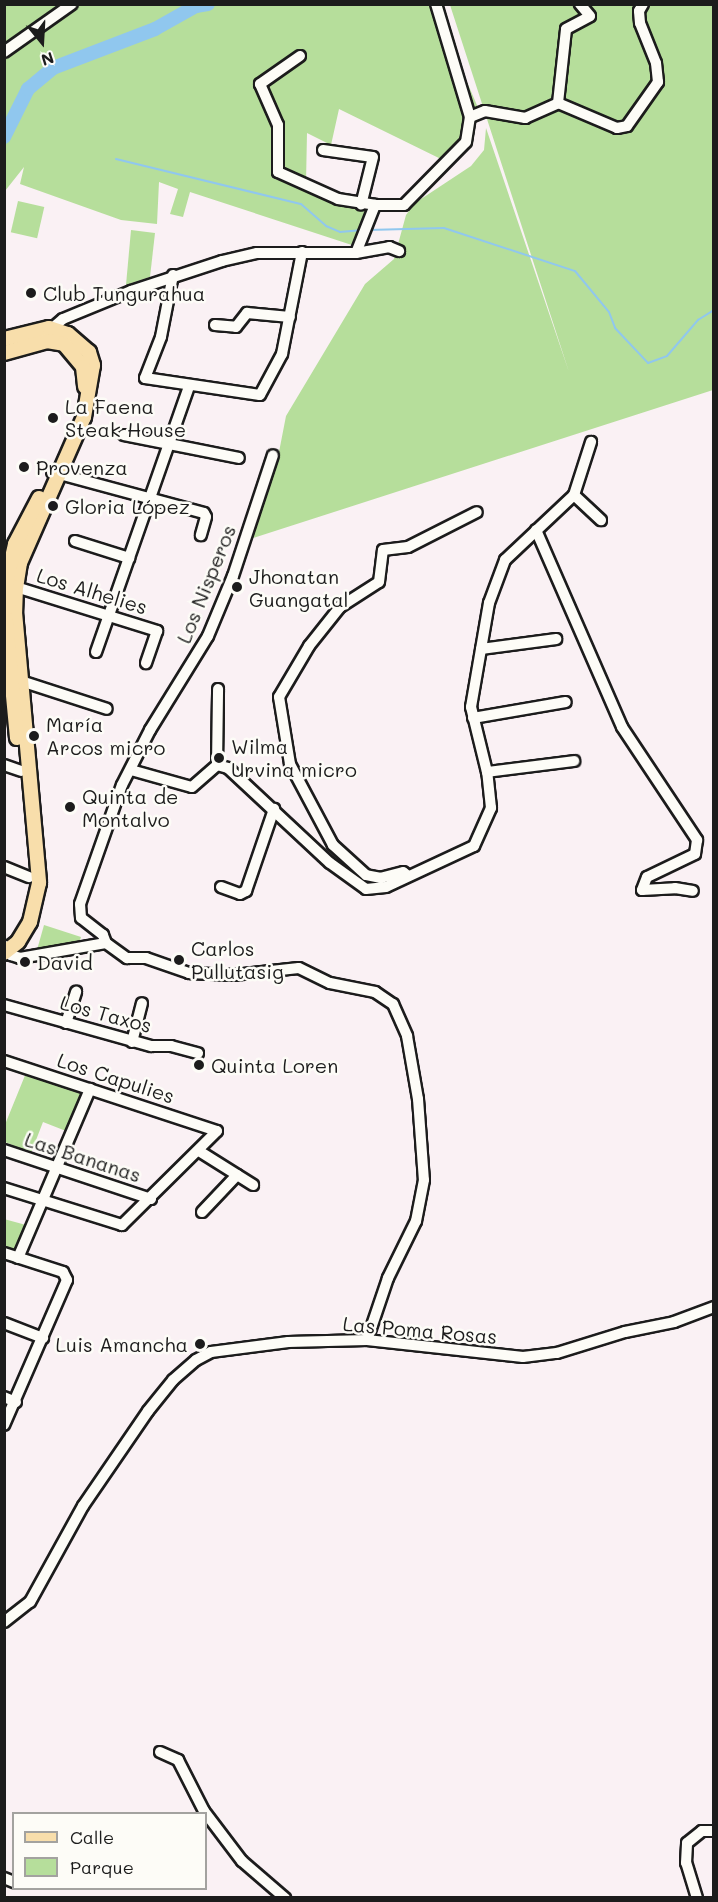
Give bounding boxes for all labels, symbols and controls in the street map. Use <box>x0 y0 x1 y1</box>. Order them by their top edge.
north arrow <box>12 12 72 72</box>
text: N <box>39 48 57 71</box>
place label: Club Tungurahua <box>43 281 205 305</box>
marker: Club Tungurahua <box>24 286 38 300</box>
place label: La Faena Steak House <box>65 394 186 441</box>
marker: La Faena Steak House <box>46 411 60 425</box>
place label: Provenza <box>36 455 128 479</box>
marker: Provenza <box>17 460 31 474</box>
place label: Gloria López <box>65 494 190 518</box>
marker: Gloria López <box>46 499 60 513</box>
street label: Los Nisperos <box>171 521 241 647</box>
street label: Los Alhelies <box>34 563 150 619</box>
place label: Jhonatan Guangatal <box>249 564 349 611</box>
marker: Jhonatan Guangatal <box>230 580 244 594</box>
place label: María Arcos micro <box>46 712 165 759</box>
marker: María Arcos micro <box>27 729 41 743</box>
place label: Wilma Urvina micro <box>231 734 357 781</box>
marker: Wilma Urvina micro <box>212 751 226 765</box>
place label: Quinta de Montalvo <box>82 784 178 831</box>
marker: Quinta de Montalvo <box>63 800 77 814</box>
place label: Carlos Pullutasig <box>191 936 284 983</box>
place label: David <box>37 950 93 974</box>
marker: Carlos Pullutasig <box>172 953 186 967</box>
marker: David <box>18 955 32 969</box>
street label: Los Taxos <box>58 990 154 1038</box>
street label: Los Capulies <box>54 1048 178 1108</box>
place label: Quinta Loren <box>211 1053 338 1077</box>
marker: Quinta Loren <box>192 1058 206 1072</box>
street label: Las Bananas <box>22 1127 144 1187</box>
street label: Las Poma Rosas <box>342 1311 498 1349</box>
place label: Luis Amancha <box>55 1332 188 1356</box>
marker: Luis Amancha <box>193 1337 207 1351</box>
legend <box>12 1812 207 1890</box>
text: Calle <box>70 1825 114 1849</box>
text: Parque <box>70 1855 134 1879</box>

